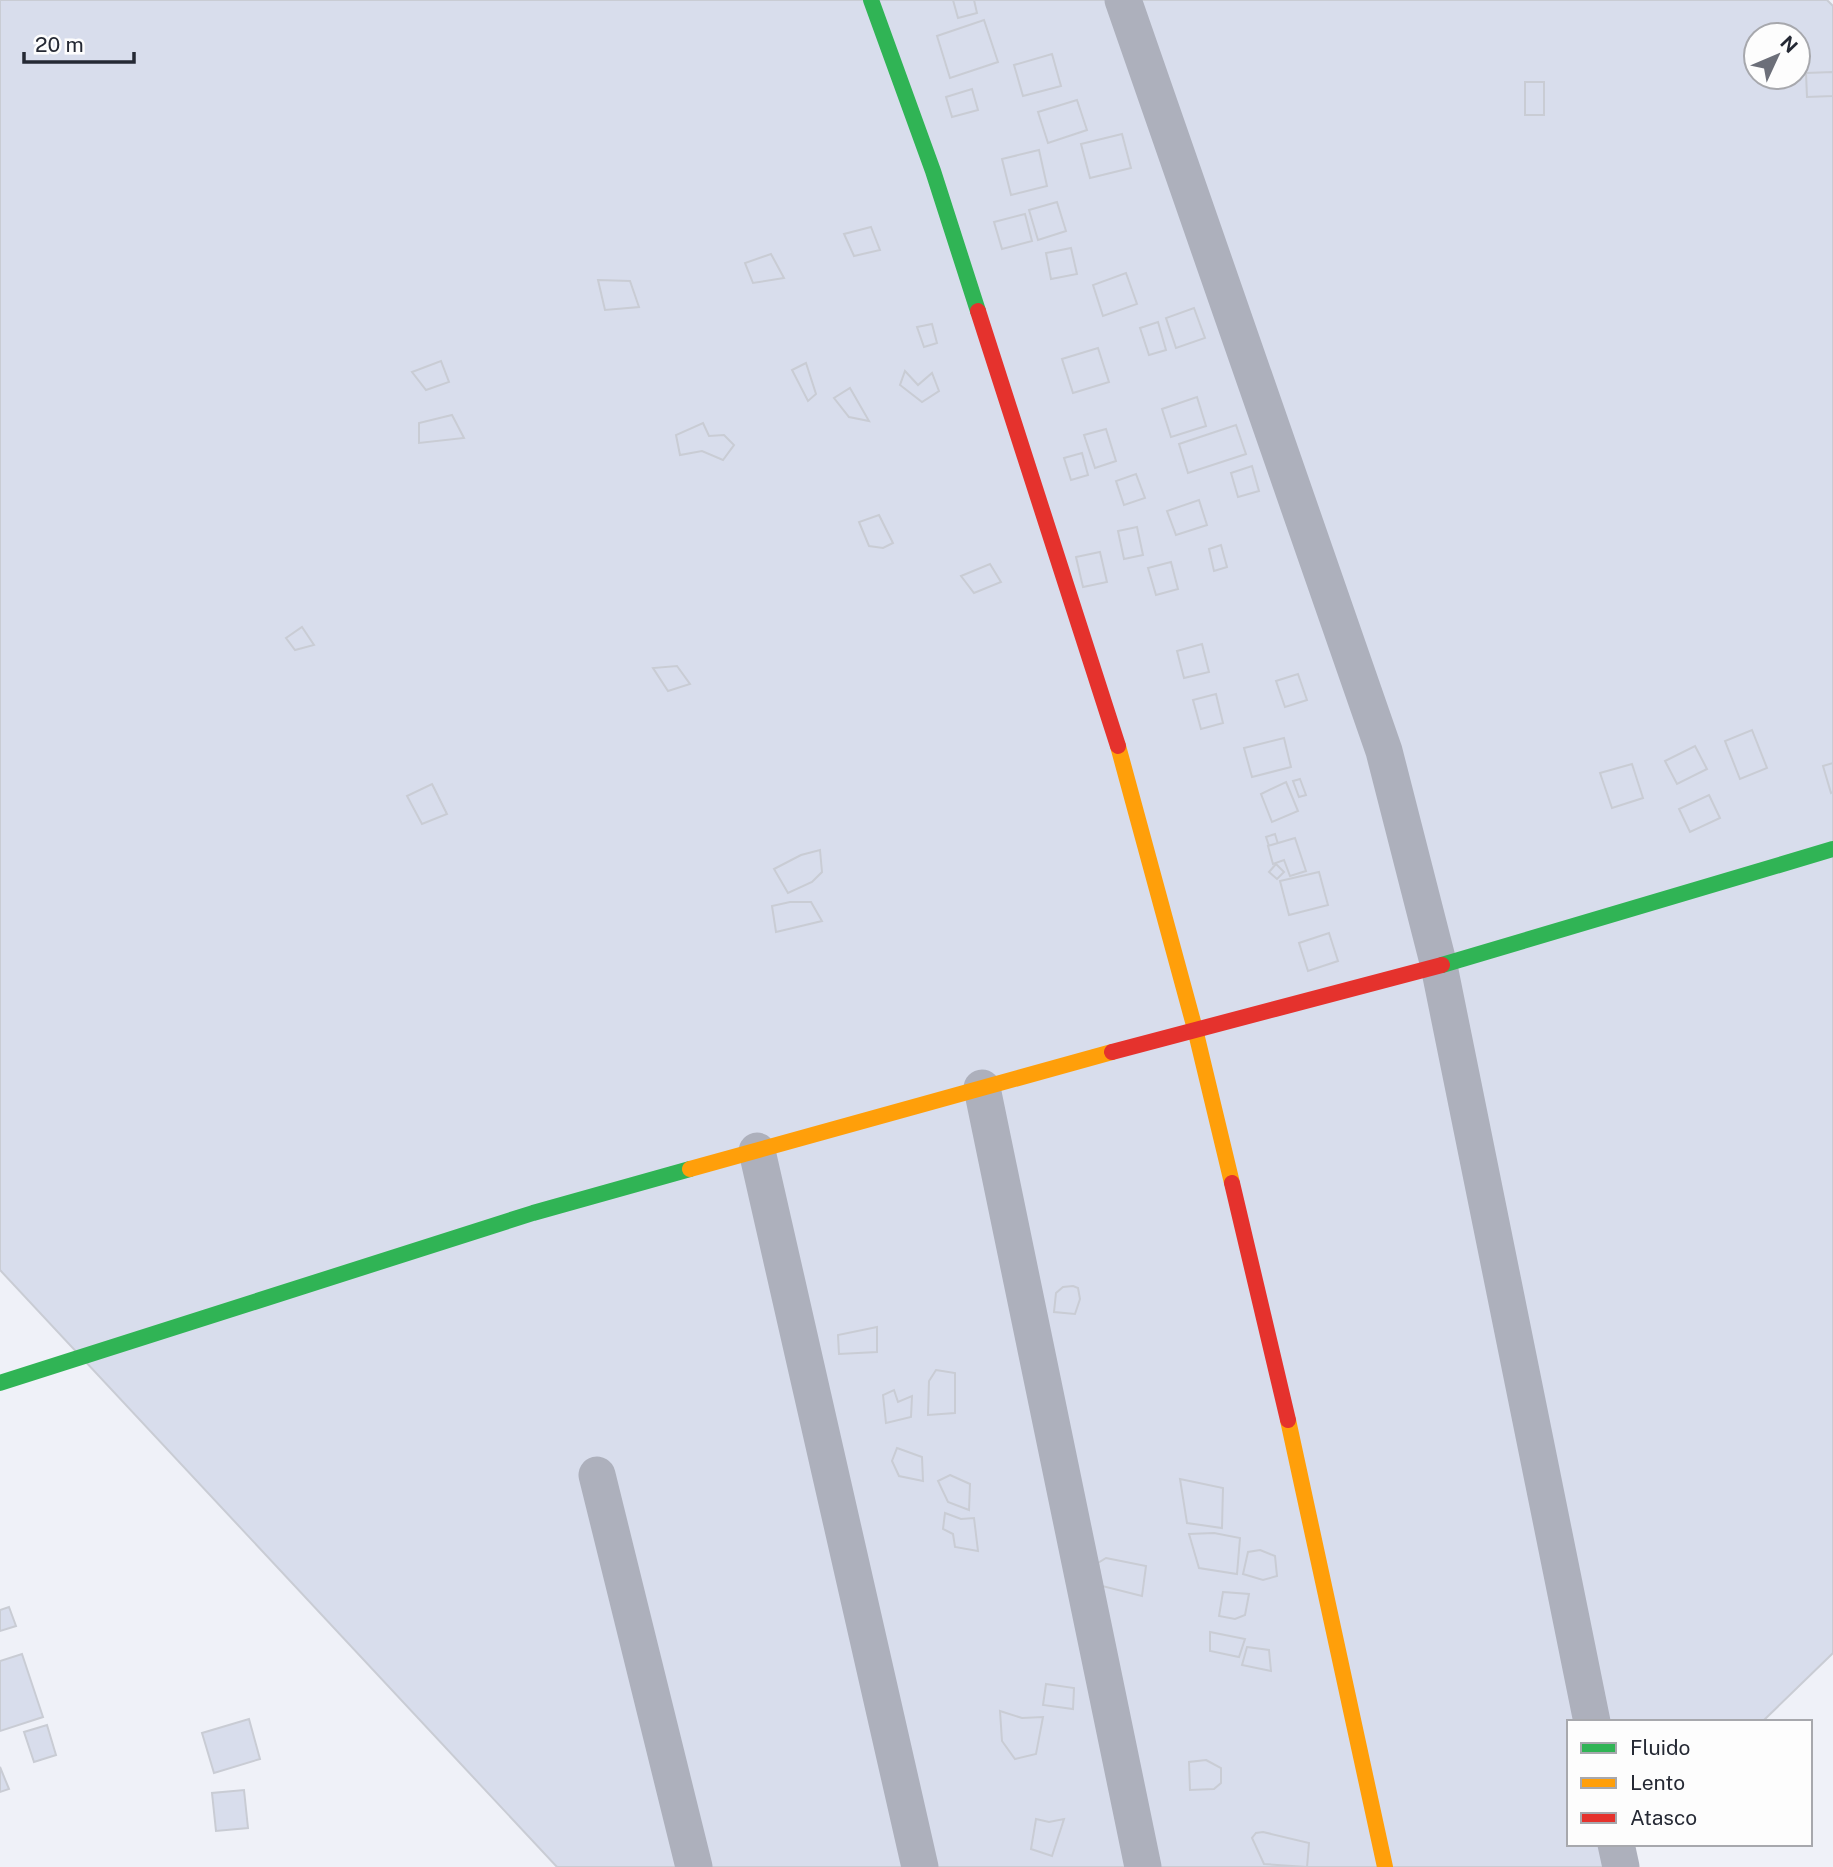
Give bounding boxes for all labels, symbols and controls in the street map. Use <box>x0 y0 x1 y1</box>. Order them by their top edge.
scale bar <box>24 21 135 65</box>
north arrow <box>1742 21 1812 91</box>
text: N <box>1776 31 1802 57</box>
text: 20 m <box>35 32 84 57</box>
legend <box>1567 1720 1812 1846</box>
text: Fluido <box>1630 1735 1690 1760</box>
text: Lento <box>1630 1770 1685 1795</box>
text: Atasco <box>1630 1805 1697 1830</box>

